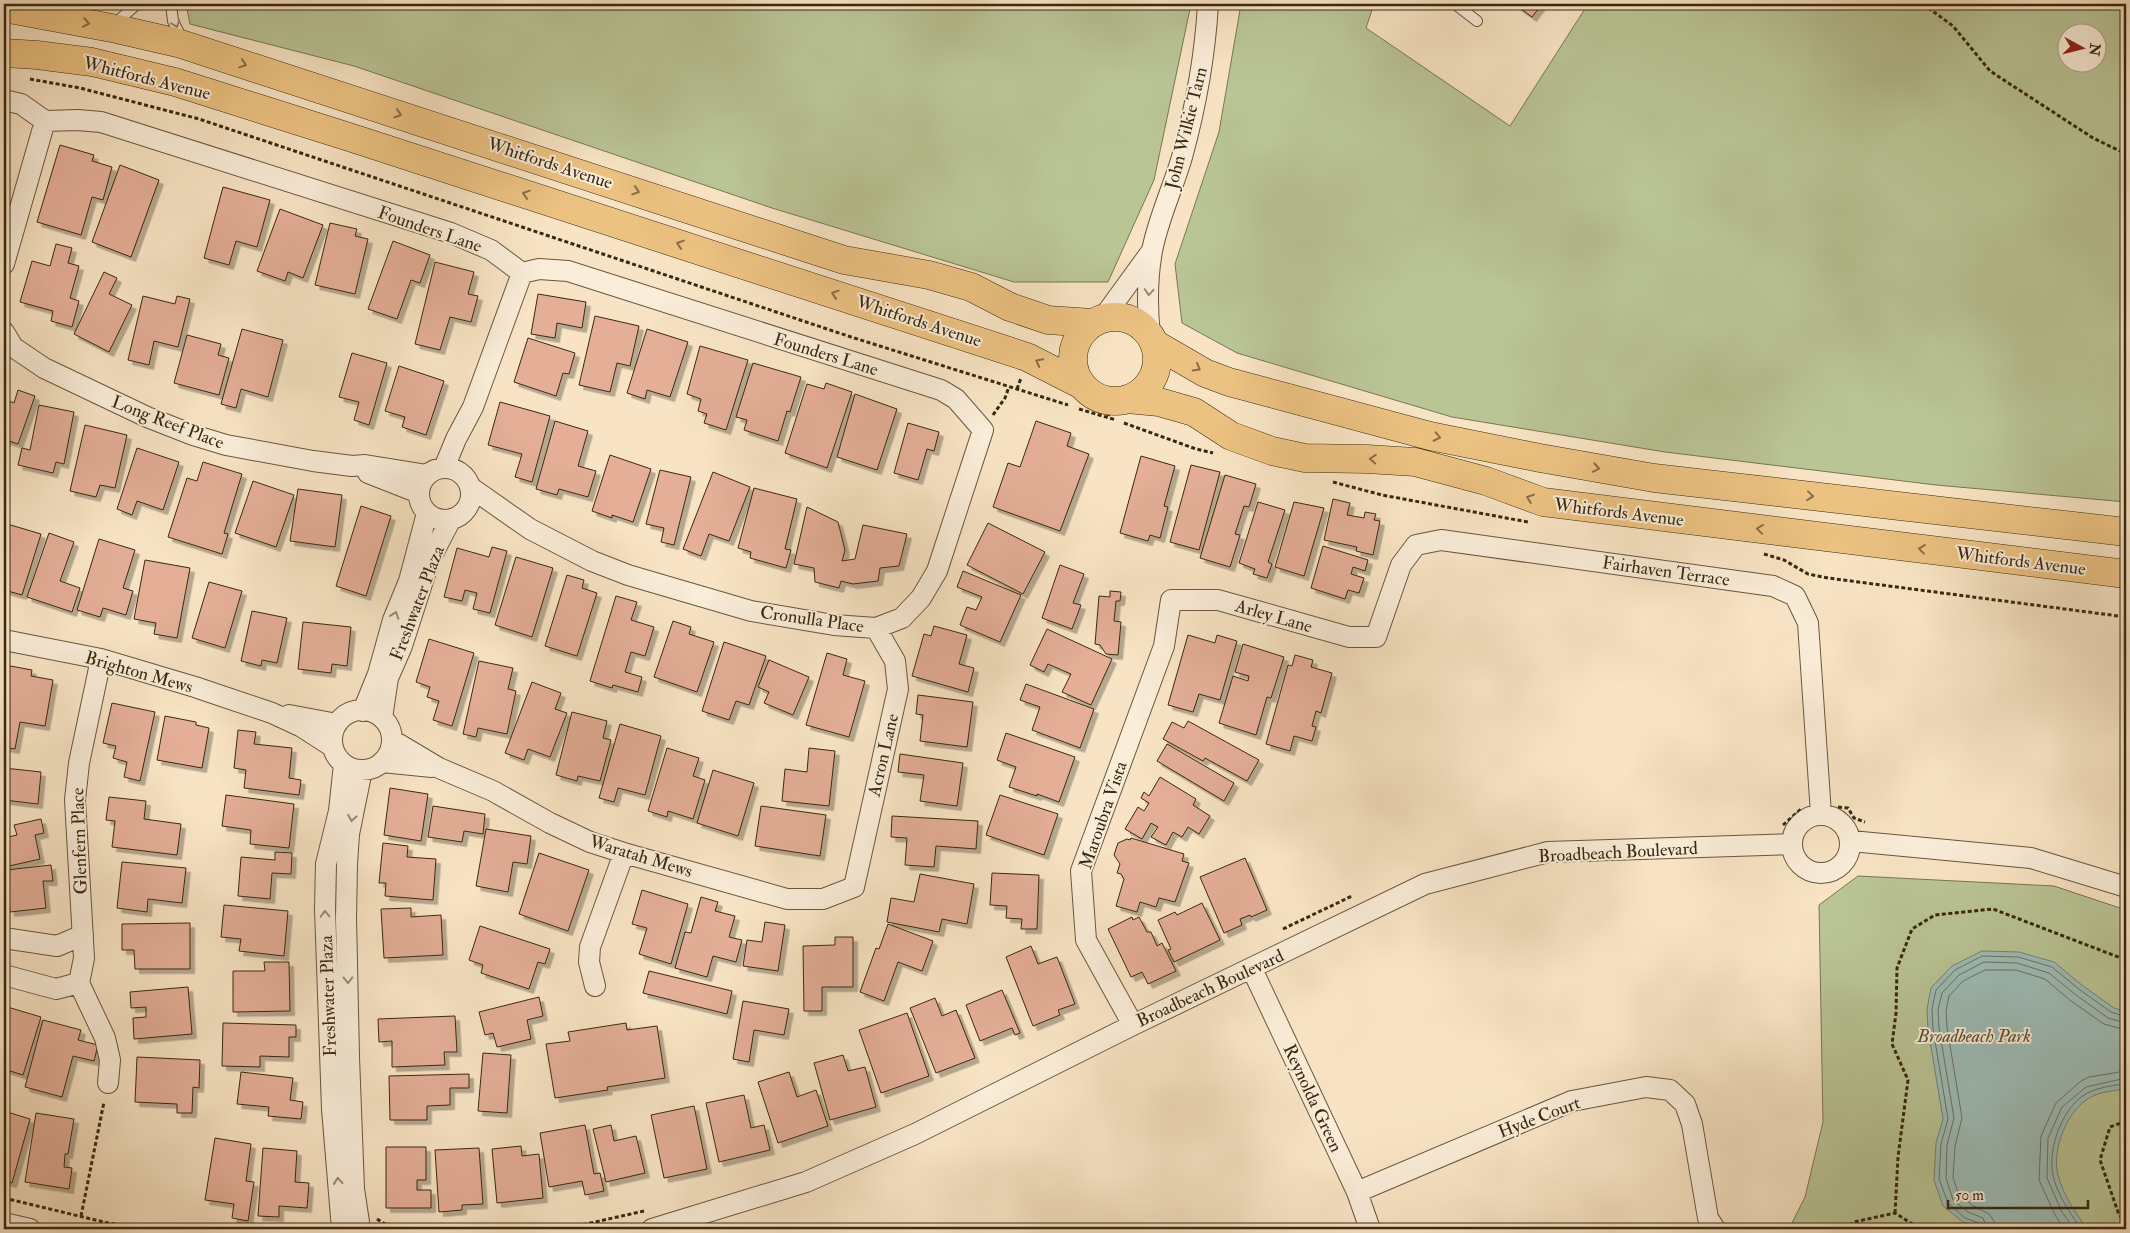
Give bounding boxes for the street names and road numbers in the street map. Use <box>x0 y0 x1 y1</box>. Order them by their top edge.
street label: Whitfords Avenue <box>80 51 213 106</box>
street label: John Wilkie Tarn <box>1160 65 1213 193</box>
street label: Whitfords Avenue <box>483 132 616 195</box>
street label: Founders Lane <box>375 201 485 258</box>
street label: Whitfords Avenue <box>852 290 985 353</box>
street label: Founders Lane <box>771 328 881 381</box>
street label: Long Reef Place <box>108 391 228 455</box>
street label: Whitfords Avenue <box>1552 493 1686 532</box>
street label: Freshwater Plaza <box>385 542 450 664</box>
street label: Whitfords Avenue <box>1954 542 2088 581</box>
street label: Fairhaven Terrace <box>1601 551 1732 592</box>
street label: Arley Lane <box>1232 594 1315 639</box>
street label: Cronulla Place <box>759 601 866 638</box>
street label: Brighton Mews <box>82 646 195 699</box>
street label: Acron Lane <box>863 711 904 800</box>
street label: Maroubra Vista <box>1074 758 1133 872</box>
street label: Glenfern Place <box>66 787 93 895</box>
street label: Waratah Mews <box>586 830 695 883</box>
street label: Broadbeach Boulevard <box>1538 837 1699 868</box>
street label: Freshwater Plaza <box>315 934 342 1057</box>
street label: Broadbeach Boulevard <box>1133 944 1288 1033</box>
street label: Reynolda Green <box>1277 1040 1348 1156</box>
street label: Hyde Court <box>1495 1091 1584 1144</box>

